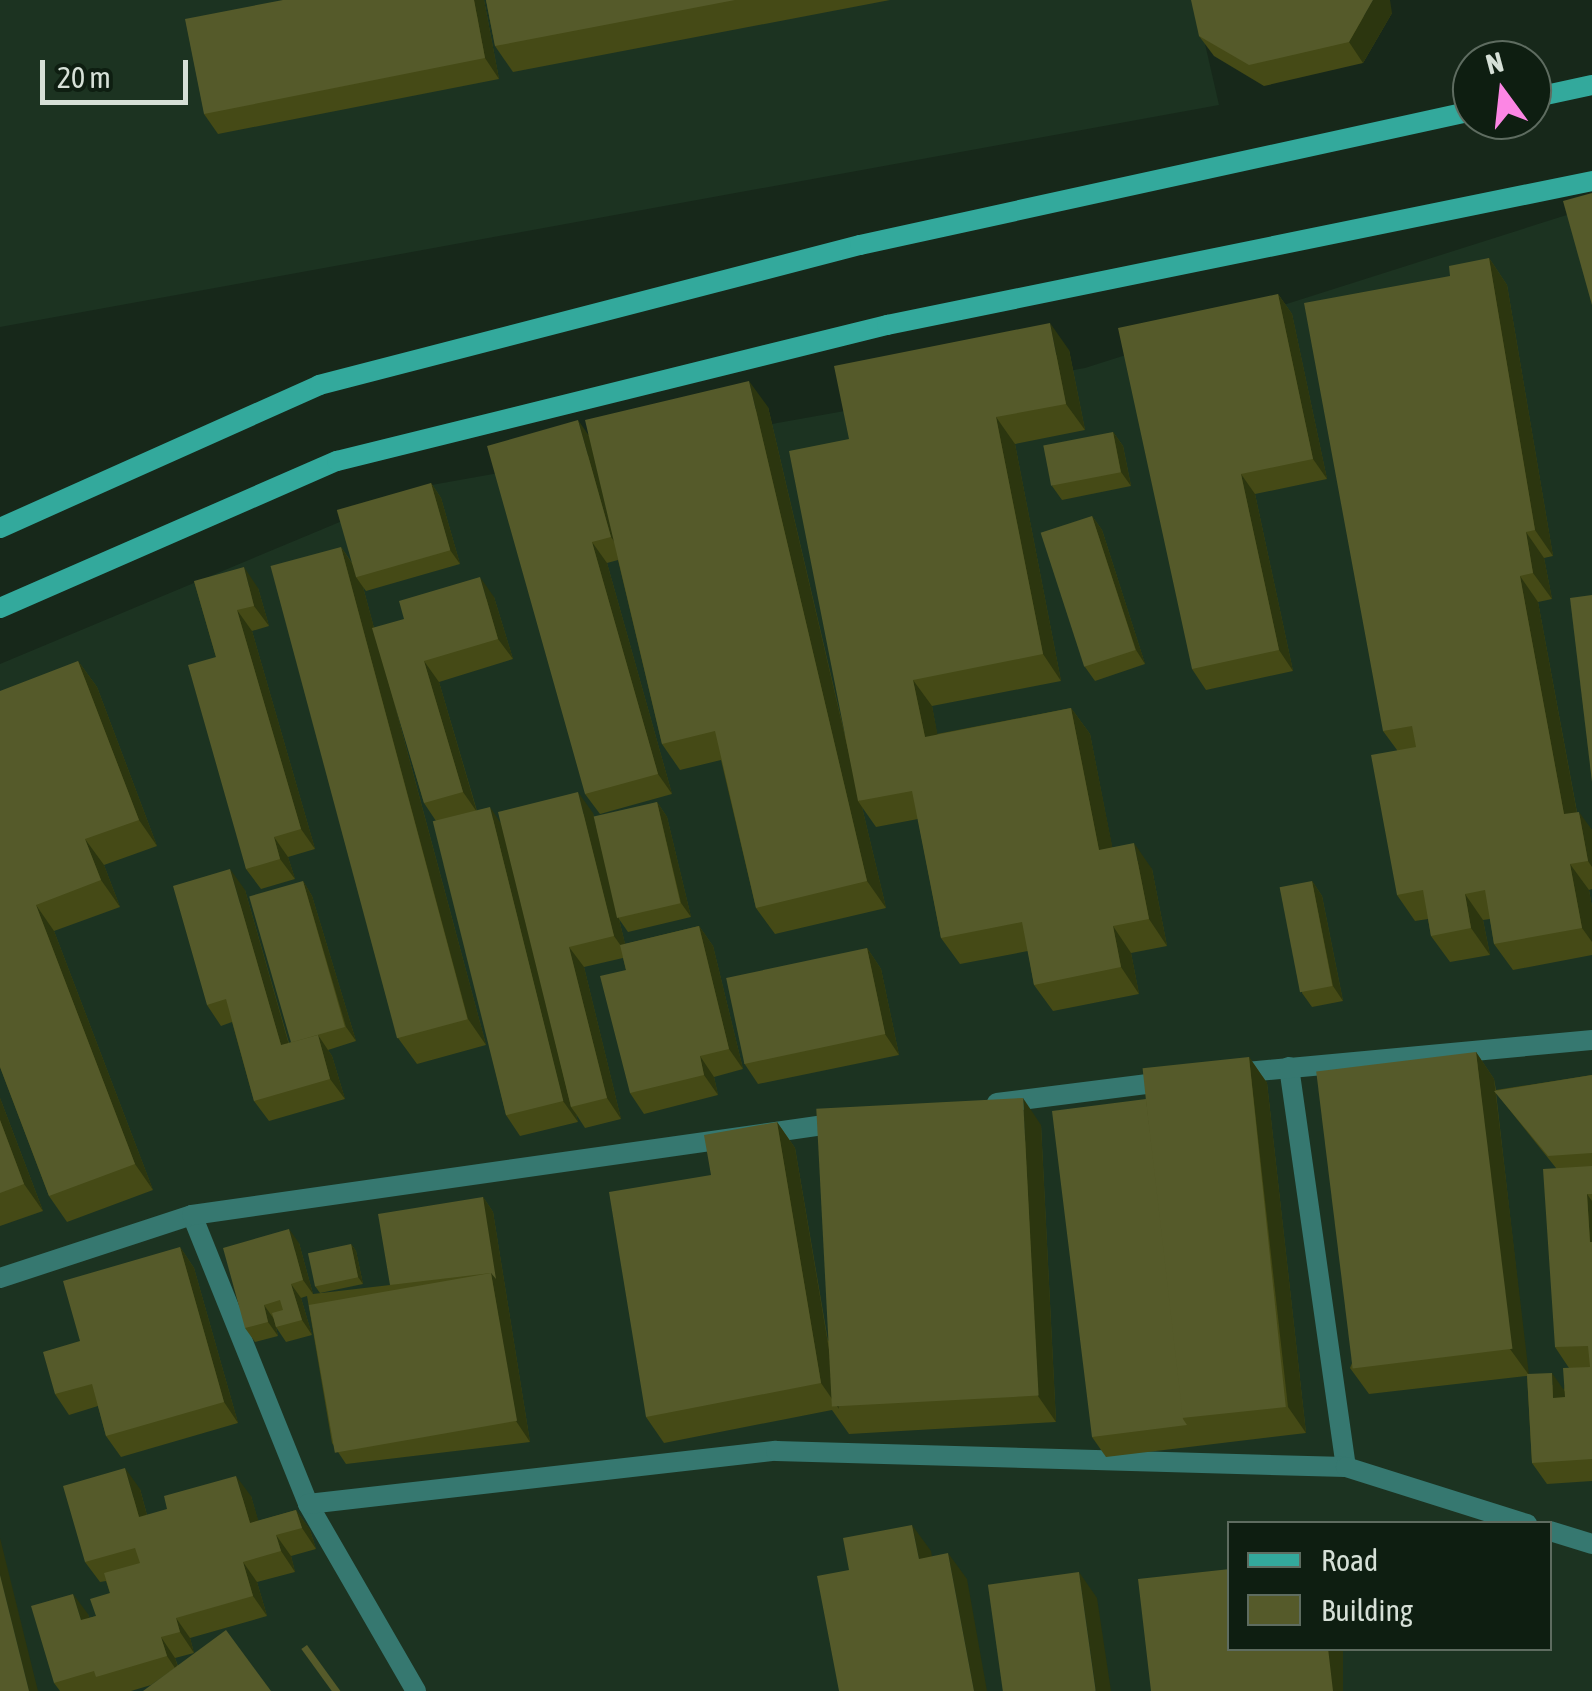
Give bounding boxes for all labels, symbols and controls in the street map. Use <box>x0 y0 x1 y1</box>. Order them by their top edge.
scale bar <box>45 40 192 102</box>
north arrow <box>1452 40 1552 140</box>
text: N <box>1483 45 1507 81</box>
text: 20 m <box>57 60 111 94</box>
legend <box>1227 1521 1552 1651</box>
text: Road <box>1321 1543 1378 1577</box>
text: Building <box>1321 1593 1413 1627</box>

